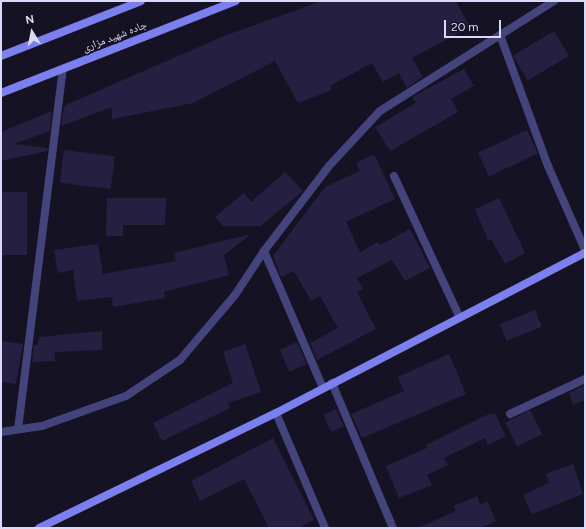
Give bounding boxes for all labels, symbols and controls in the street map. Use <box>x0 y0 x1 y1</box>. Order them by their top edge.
north arrow <box>12 12 52 52</box>
scale bar <box>446 12 503 38</box>
text: N <box>24 13 35 27</box>
street label: جاده شهید مزاری <box>81 19 149 55</box>
text: 20 m <box>451 20 479 34</box>

